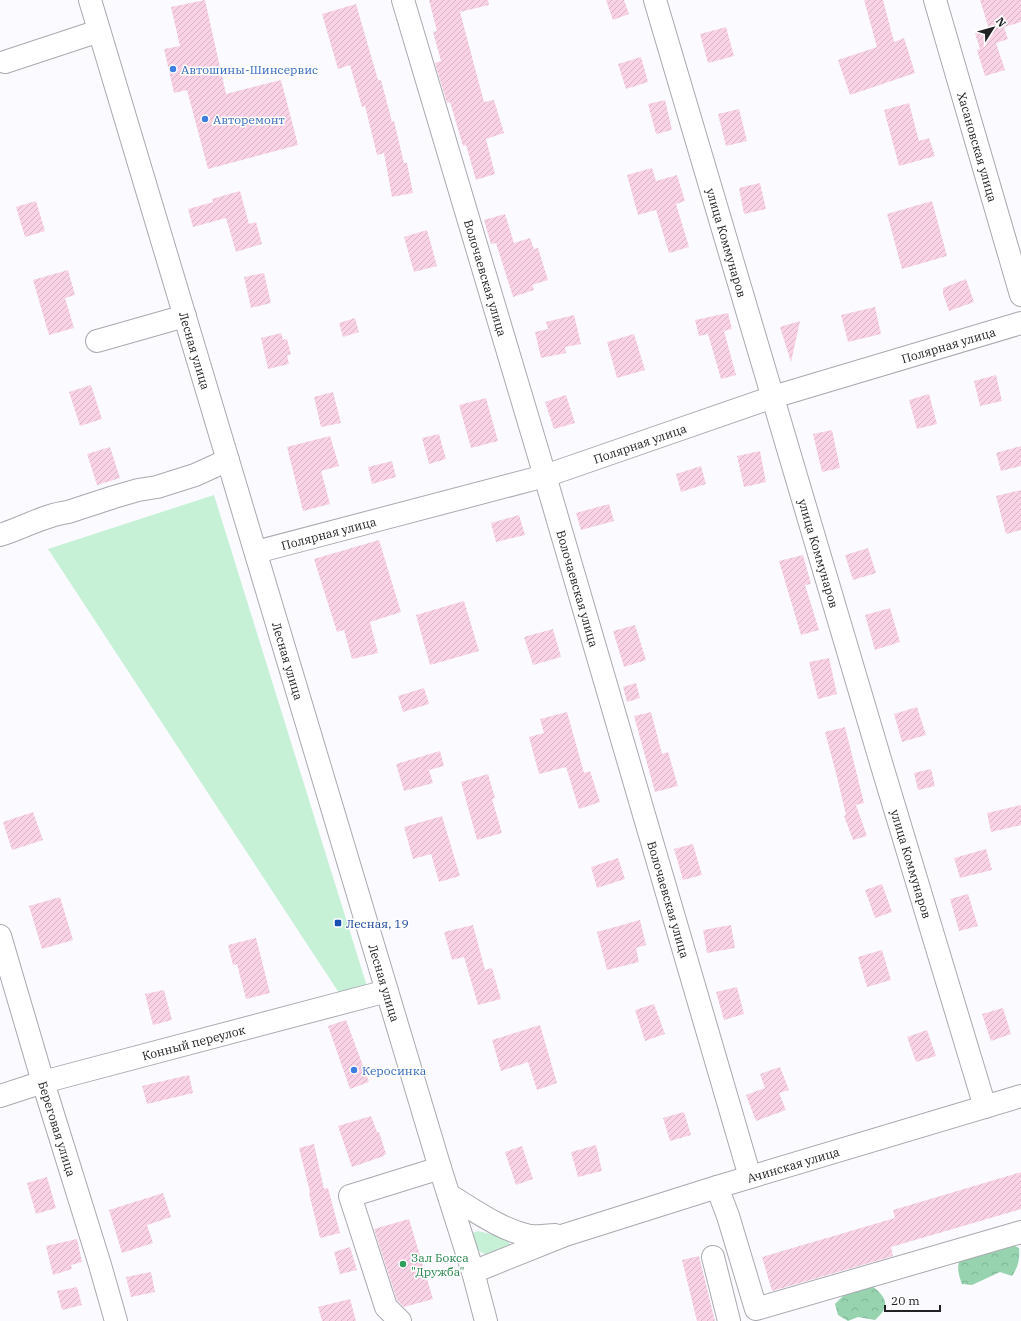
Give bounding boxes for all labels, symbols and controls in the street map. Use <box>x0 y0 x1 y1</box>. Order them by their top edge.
north arrow <box>973 8 1013 48</box>
text: N <box>993 14 1009 30</box>
place label: Автошины-Шинсервис <box>181 62 318 77</box>
marker: Автошины-Шинсервис <box>168 64 178 74</box>
street label: Хасановская улица <box>955 90 1001 204</box>
place label: Авторемонт <box>213 112 285 127</box>
marker: Авторемонт <box>200 114 210 124</box>
street label: улица Коммунаров <box>704 186 750 299</box>
street label: Волочаевская улица <box>461 218 511 338</box>
street label: Лесная улица <box>176 310 214 392</box>
street label: Полярная улица <box>899 323 998 366</box>
street label: Полярная улица <box>591 420 689 466</box>
street label: улица Коммунаров <box>796 497 842 610</box>
street label: Полярная улица <box>279 513 378 553</box>
street label: Волочаевская улица <box>554 528 602 649</box>
street label: Лесная улица <box>269 620 307 702</box>
street label: улица Коммунаров <box>888 807 935 920</box>
street label: Волочаевская улица <box>645 839 693 960</box>
place label: Лесная, 19 <box>346 916 409 931</box>
marker: Лесная, 19 <box>333 918 343 928</box>
street label: Лесная улица <box>366 942 403 1024</box>
street label: Конный переулок <box>140 1021 247 1063</box>
place label: Керосинка <box>362 1063 427 1078</box>
marker: Керосинка <box>349 1065 359 1075</box>
street label: Береговая улица <box>36 1079 80 1179</box>
street label: Ачинская улица <box>745 1143 842 1185</box>
place label: Зал Бокса "Дружба" <box>411 1250 469 1279</box>
marker: Зал Бокса "Дружба" <box>398 1259 408 1269</box>
scale bar <box>885 1287 940 1313</box>
text: 20 m <box>891 1293 920 1308</box>

